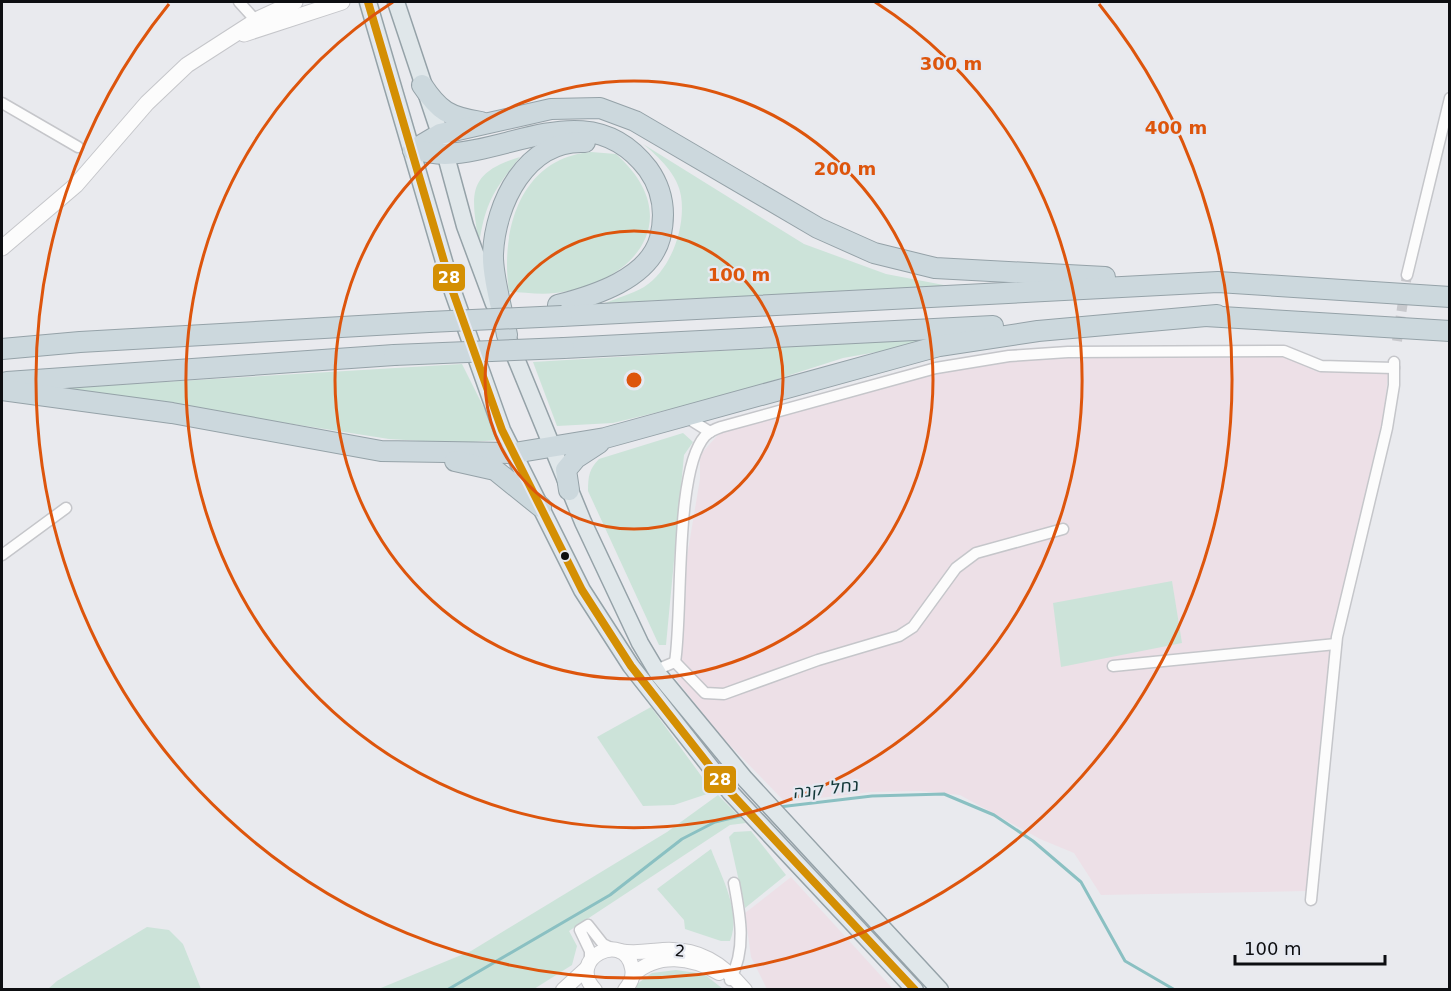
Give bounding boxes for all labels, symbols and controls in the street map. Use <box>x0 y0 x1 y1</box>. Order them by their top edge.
text: 300 m <box>920 53 982 74</box>
text: 400 m <box>1145 117 1207 138</box>
text: 200 m <box>814 158 876 179</box>
line badge: 28 <box>432 263 466 292</box>
text: 100 m <box>708 264 770 285</box>
text: 28 <box>438 268 460 287</box>
centre of rings <box>624 370 644 390</box>
unlabelled marker <box>559 550 571 562</box>
line badge: 28 <box>703 765 737 794</box>
text: 28 <box>709 770 731 789</box>
water label: נחל קנה <box>791 773 860 802</box>
scale bar <box>1235 928 1385 966</box>
text: 100 m <box>1244 938 1302 959</box>
street label: 2 <box>674 941 686 961</box>

